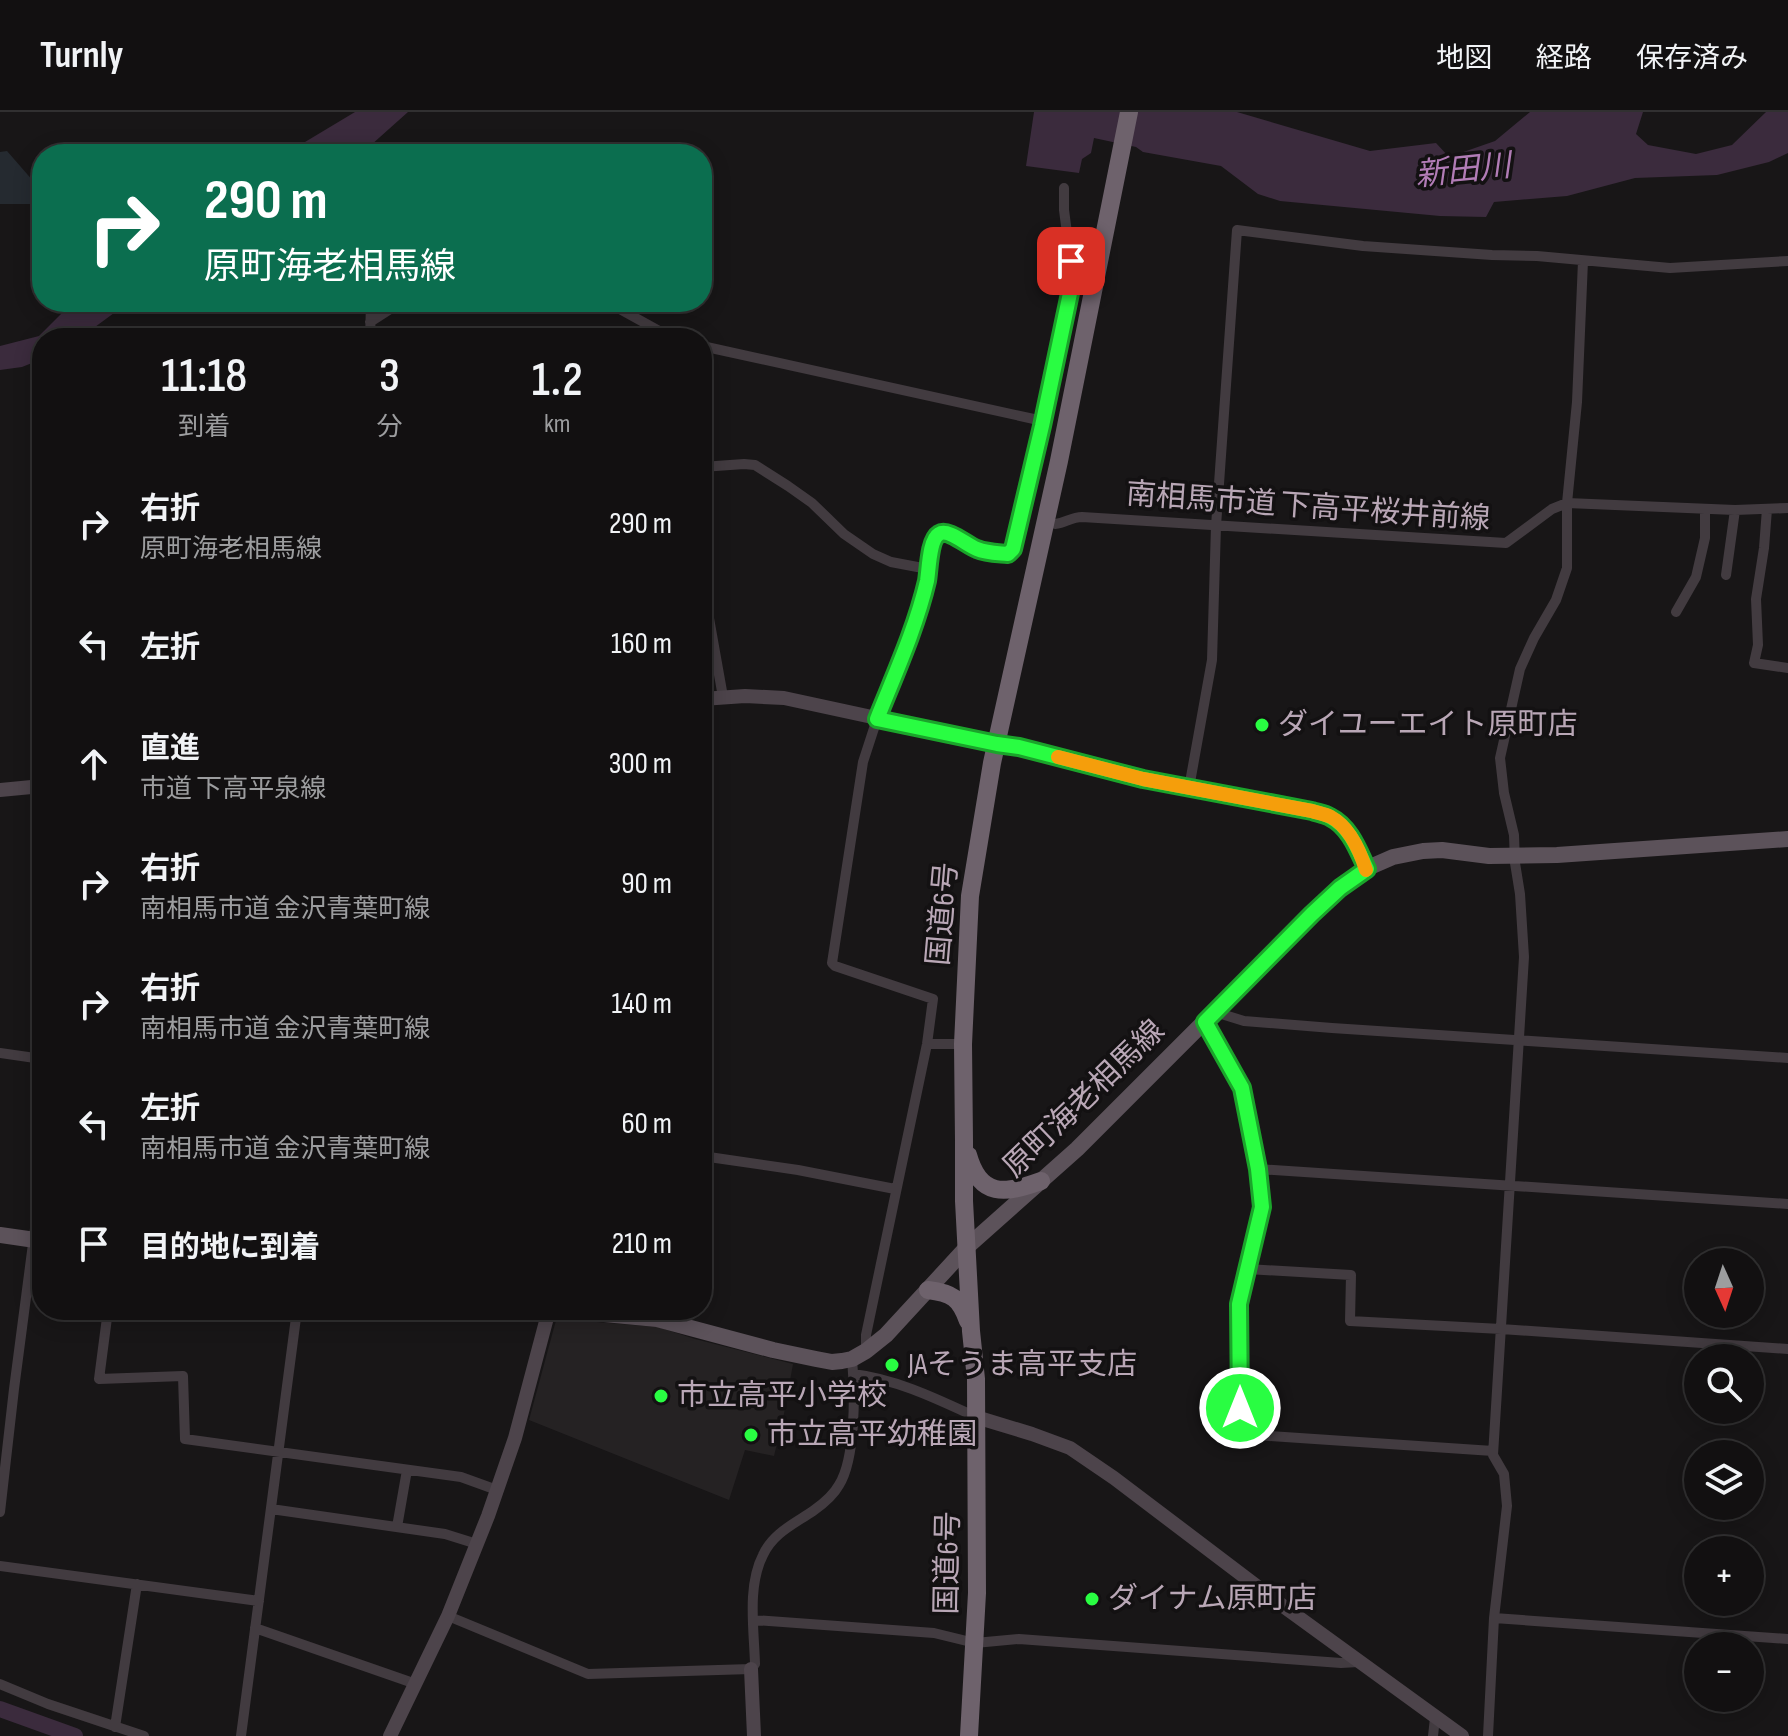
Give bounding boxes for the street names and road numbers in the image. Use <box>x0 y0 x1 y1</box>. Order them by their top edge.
street label: 南相馬市道 下高平桜井前線 <box>1125 476 1491 538</box>
street label: 国道6号 <box>921 861 965 967</box>
street label: 原町海老相馬線 <box>996 1013 1172 1185</box>
street label: 国道6号 <box>929 1511 967 1615</box>

